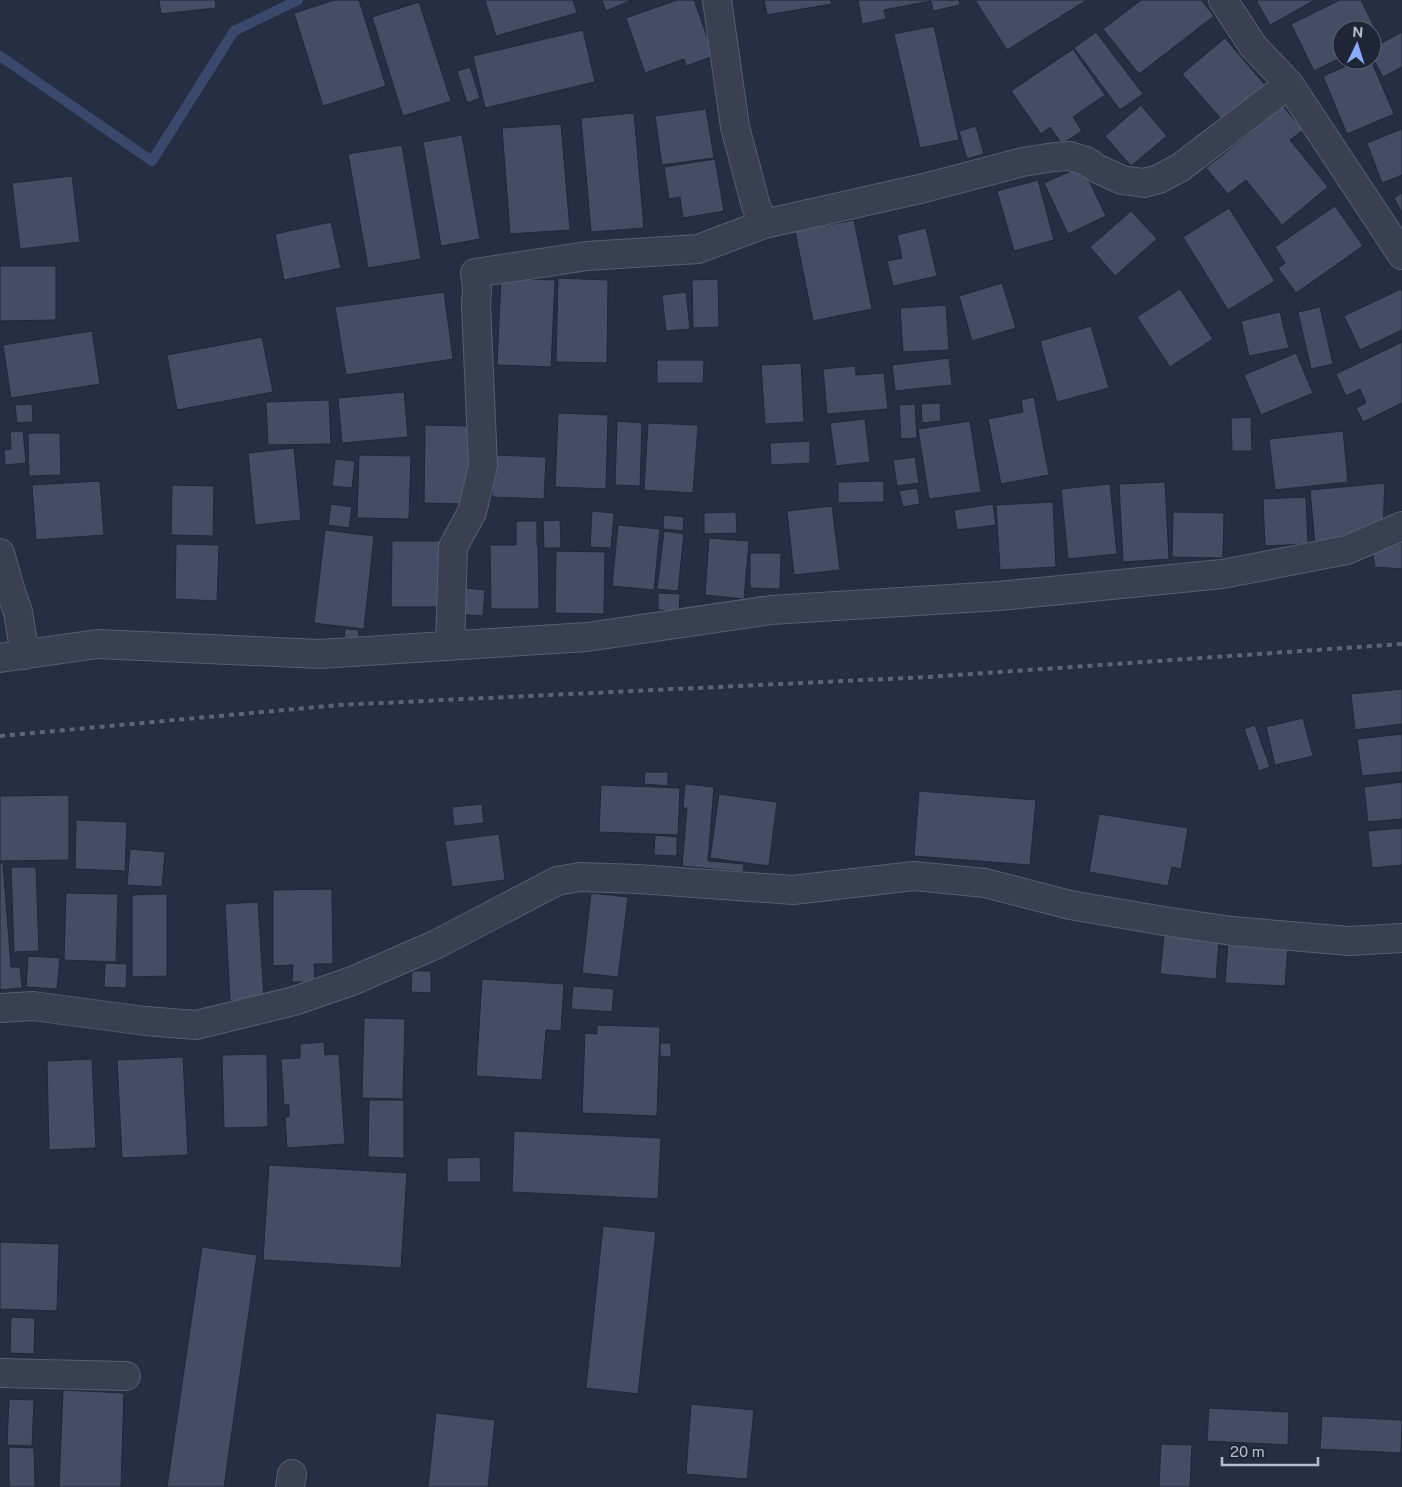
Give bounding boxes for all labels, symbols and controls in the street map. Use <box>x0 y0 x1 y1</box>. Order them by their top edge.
north arrow <box>1332 20 1382 70</box>
text: N <box>1352 24 1364 40</box>
scale bar <box>1222 1434 1318 1466</box>
text: 20 m <box>1230 1443 1265 1460</box>

